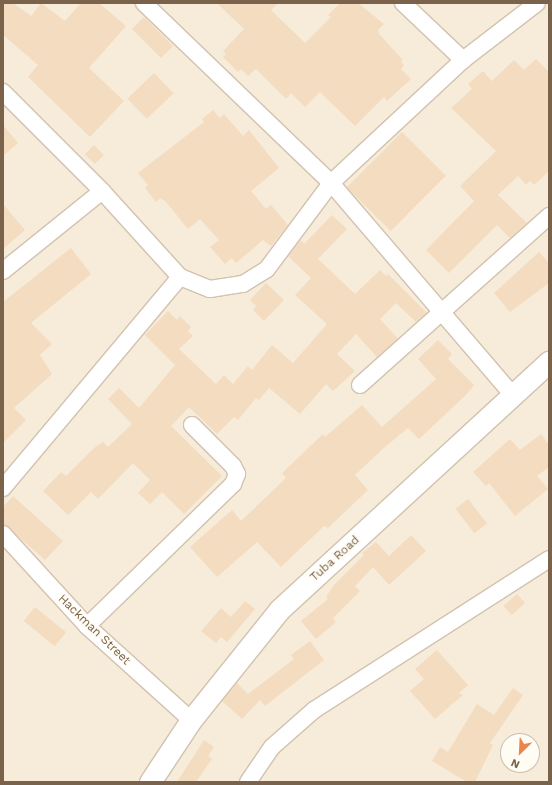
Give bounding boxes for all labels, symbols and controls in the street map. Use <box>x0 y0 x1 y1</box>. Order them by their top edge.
street label: Tuba Road <box>307 533 363 585</box>
street label: Hackman Street <box>55 592 133 668</box>
north arrow <box>500 733 540 773</box>
text: N <box>509 756 522 771</box>

